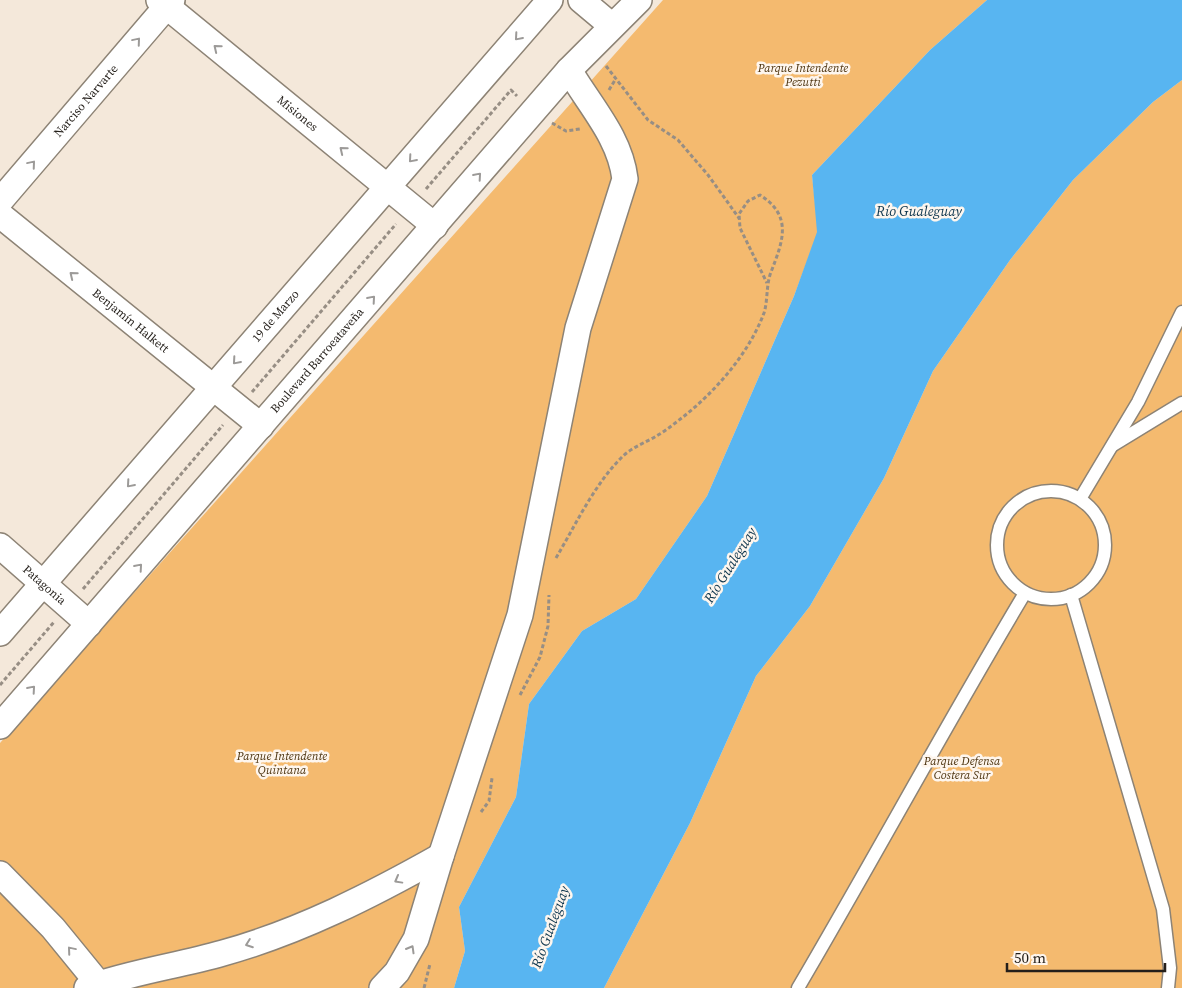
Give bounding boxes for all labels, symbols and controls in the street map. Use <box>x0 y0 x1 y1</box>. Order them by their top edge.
one-way arrow <box>515 31 524 40</box>
one-way arrow <box>131 37 140 46</box>
one-way arrow <box>214 45 223 53</box>
park label: Parque Intendente Pezutti <box>757 60 848 90</box>
street label: Narciso Narvarte <box>50 61 121 140</box>
street label: Misiones <box>274 92 321 135</box>
one-way arrow <box>340 148 349 156</box>
one-way arrow <box>409 154 418 163</box>
one-way arrow <box>26 161 35 170</box>
one-way arrow <box>472 172 481 181</box>
water label: Río Gualeguay <box>875 201 962 221</box>
one-way arrow <box>70 271 79 280</box>
street label: Benjamín Halkett <box>89 285 172 356</box>
street label: 19 de Marzo <box>248 286 303 346</box>
one-way arrow <box>366 295 375 304</box>
street label: Boulevard Barroeataveña <box>267 304 368 416</box>
one-way arrow <box>233 356 242 365</box>
one-way arrow <box>127 478 135 487</box>
water label: Río Gualeguay <box>698 523 761 608</box>
street label: Patagonia <box>19 561 70 609</box>
one-way arrow <box>133 563 142 572</box>
one-way arrow <box>26 686 35 695</box>
park label: Parque Intendente Quintana <box>236 748 327 778</box>
park label: Parque Defensa Costera Sur <box>923 753 1001 783</box>
one-way arrow <box>394 874 403 884</box>
water label: Río Gualeguay <box>526 883 574 972</box>
one-way arrow <box>245 938 254 948</box>
scale bar <box>1007 940 1164 972</box>
one-way arrow <box>404 945 414 954</box>
one-way arrow <box>68 947 77 956</box>
text: 50 m <box>1014 947 1046 968</box>

